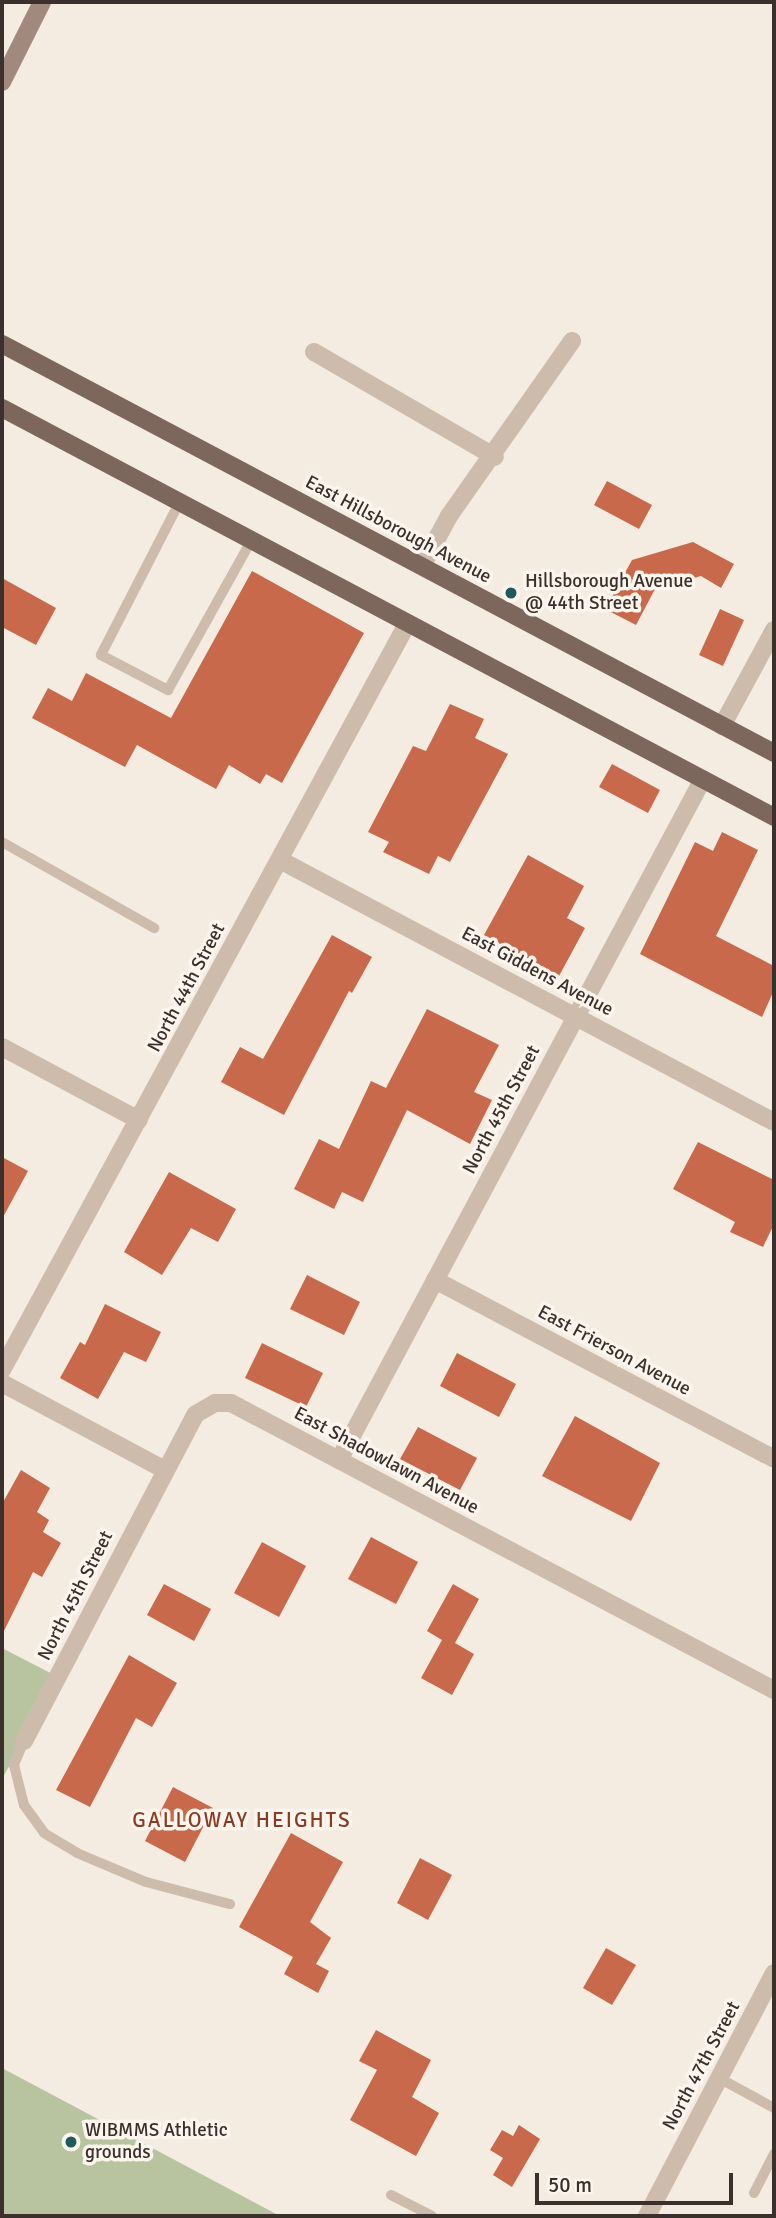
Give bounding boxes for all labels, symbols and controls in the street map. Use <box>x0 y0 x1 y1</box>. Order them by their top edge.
street label: East Hillsborough Avenue <box>301 471 495 589</box>
place label: Hillsborough Avenue @ 44th Street <box>525 571 693 615</box>
marker: Hillsborough Avenue @ 44th Street <box>503 585 519 601</box>
street label: North 44th Street <box>143 920 231 1056</box>
street label: East Giddens Avenue <box>457 922 617 1022</box>
street label: North 45th Street <box>458 1042 546 1178</box>
street label: East Frierson Avenue <box>534 1301 694 1401</box>
street label: East Shadowlawn Avenue <box>290 1403 482 1519</box>
street label: North 45th Street <box>33 1527 119 1665</box>
district label: GALLOWAY HEIGHTS <box>134 1807 350 1833</box>
street label: North 47th Street <box>658 1998 746 2134</box>
place label: WIBMMS Athletic grounds <box>85 2120 228 2164</box>
marker: WIBMMS Athletic grounds <box>63 2134 79 2150</box>
scale bar <box>538 2158 736 2202</box>
text: 50 m <box>548 2172 592 2198</box>

